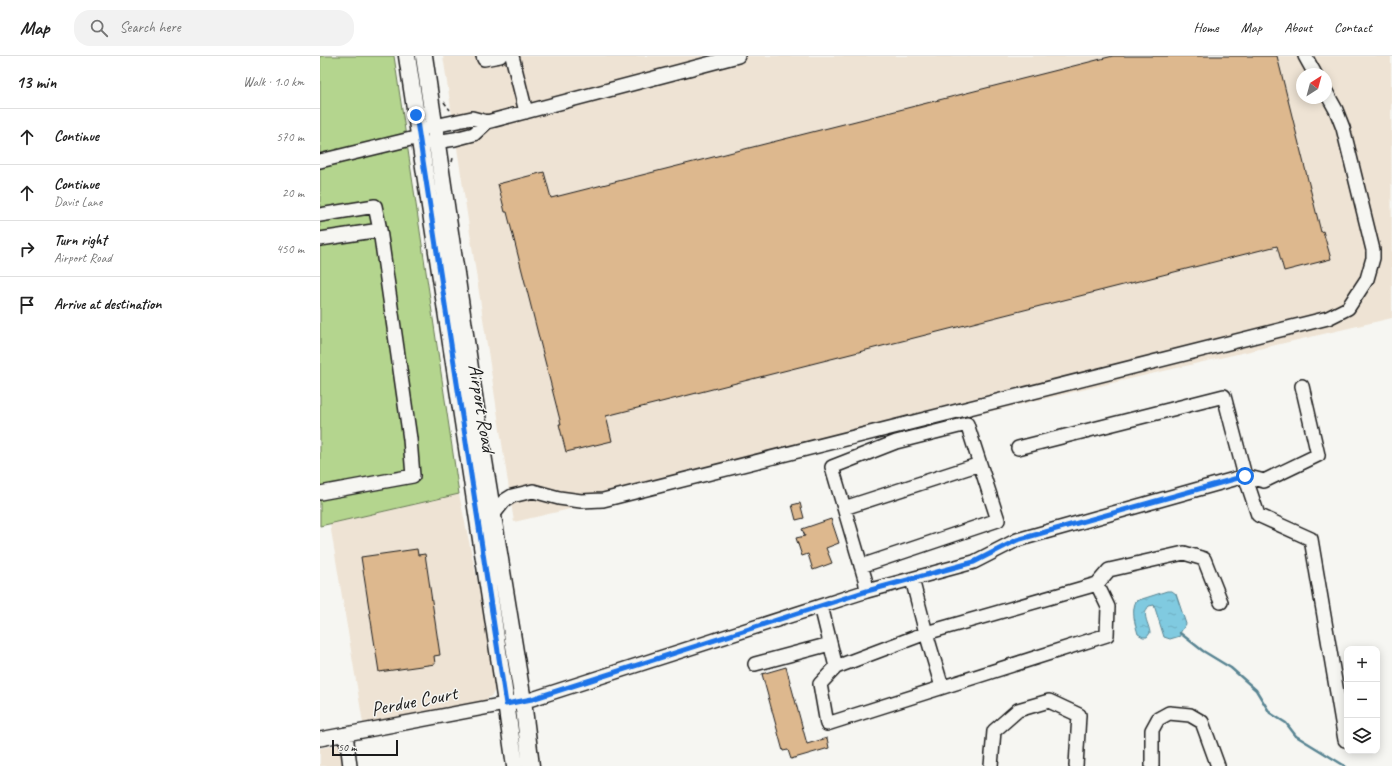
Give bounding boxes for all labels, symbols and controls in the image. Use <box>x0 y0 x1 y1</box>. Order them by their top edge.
search box <box>74 10 354 46</box>
text: Map <box>20 16 50 40</box>
icon: search <box>88 17 110 39</box>
text: Search here <box>120 18 181 37</box>
text: Home <box>1193 19 1219 36</box>
text: Map <box>1241 19 1262 36</box>
text: About <box>1284 19 1312 36</box>
text: Contact <box>1334 19 1372 36</box>
north arrow <box>1296 68 1332 104</box>
text: 13 min <box>16 72 56 93</box>
text: Walk · 1.0 km <box>243 74 304 90</box>
route end <box>407 106 425 124</box>
icon: ahead <box>16 126 38 148</box>
text: Continue <box>54 127 99 146</box>
text: 570 m <box>276 129 304 145</box>
text: Continue <box>54 175 99 194</box>
icon: ahead <box>16 182 38 204</box>
text: 20 m <box>282 185 304 201</box>
text: Davis Lane <box>54 194 102 210</box>
text: Turn right <box>54 231 107 250</box>
icon: right <box>16 238 38 260</box>
text: 450 m <box>276 241 304 257</box>
text: Airport Road <box>54 250 112 266</box>
icon: arrive <box>16 294 38 316</box>
text: Arrive at destination <box>54 295 161 314</box>
street label: Airport Road <box>463 362 502 457</box>
route start <box>1236 467 1254 485</box>
map controls <box>1344 646 1380 754</box>
button: + <box>1344 646 1380 682</box>
street label: Perdue Court <box>369 680 461 722</box>
button: − <box>1344 682 1380 718</box>
button: layers <box>1344 718 1380 754</box>
scale bar <box>332 738 398 757</box>
text: 50 m <box>338 740 357 754</box>

